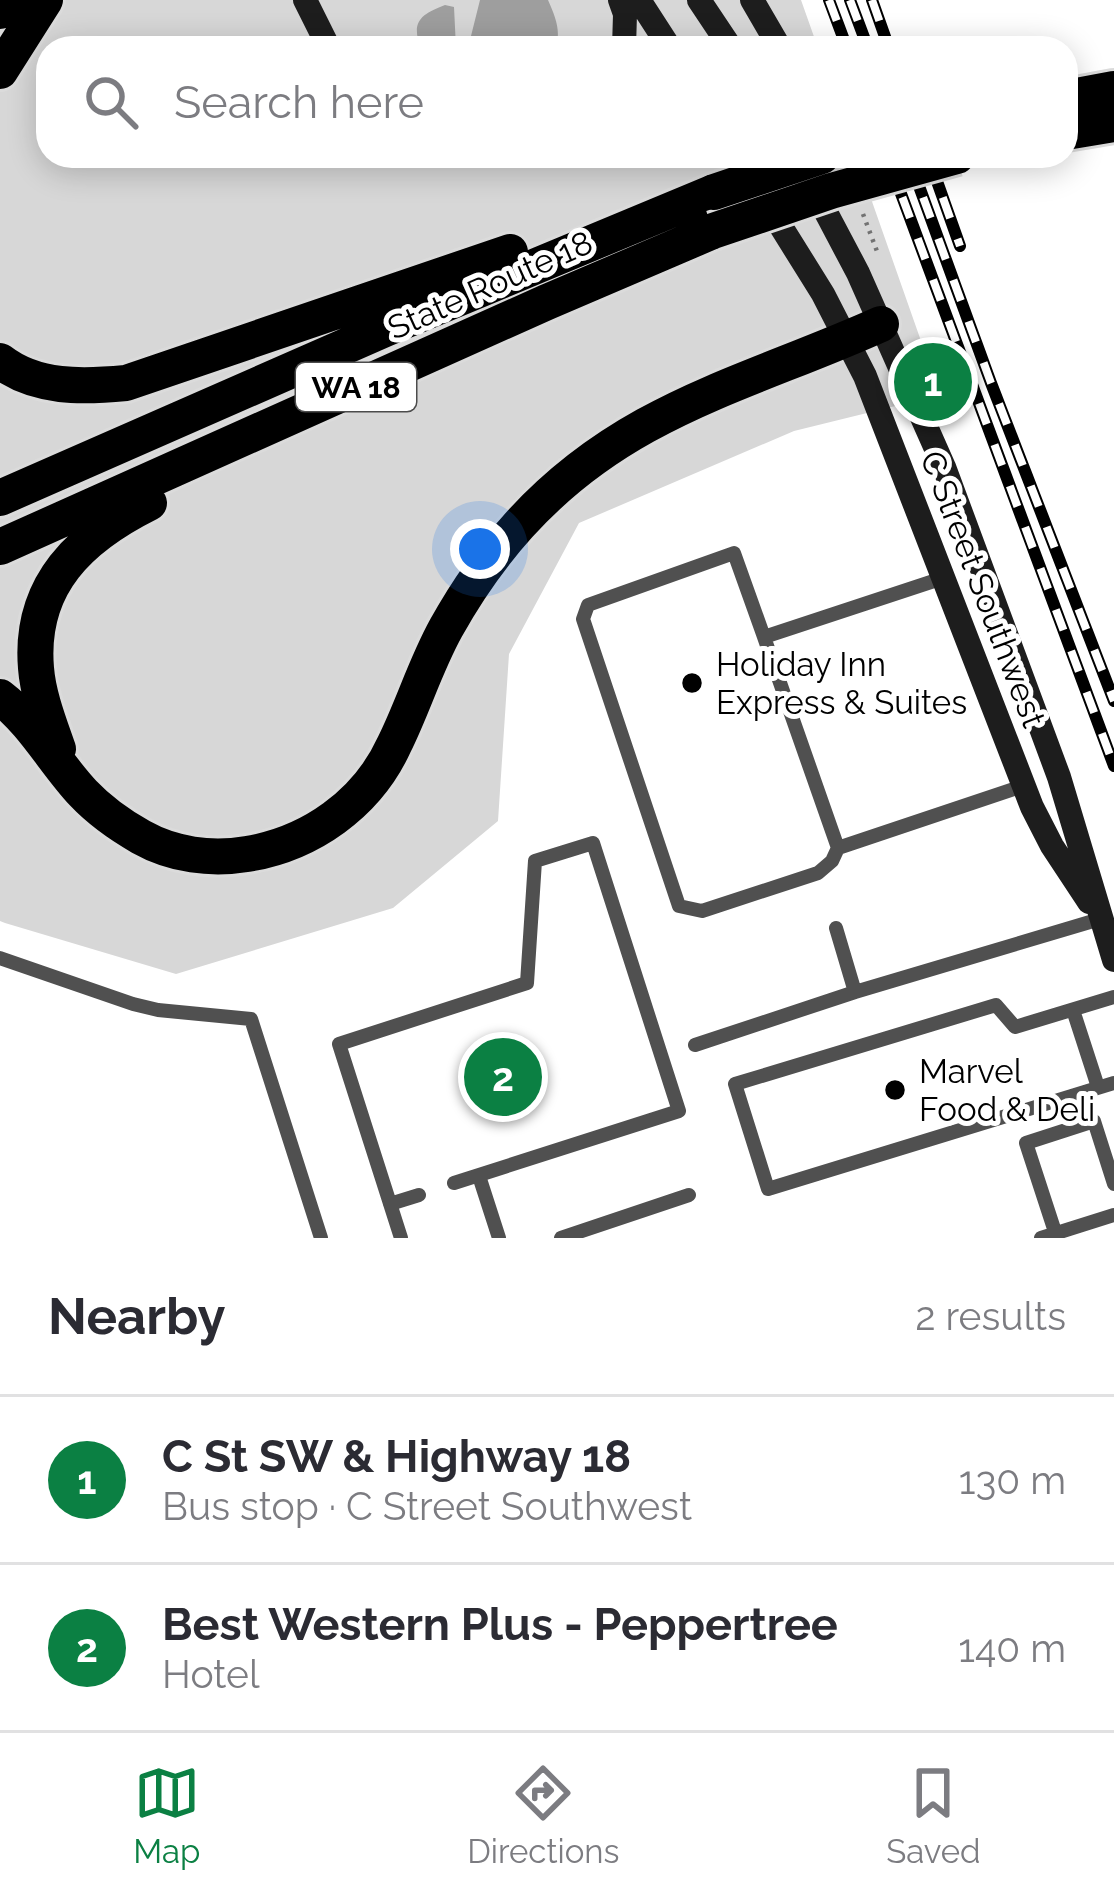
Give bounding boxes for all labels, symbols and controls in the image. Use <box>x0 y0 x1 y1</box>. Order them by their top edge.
search box <box>36 36 1078 168</box>
icon: search <box>78 69 144 135</box>
text: Search here <box>174 76 424 129</box>
street label: State Route 18 <box>382 223 598 347</box>
pin: 1 <box>894 337 972 427</box>
road number: WA 18 <box>296 363 416 411</box>
street label: C Street Southwest <box>912 445 1054 733</box>
your location <box>450 519 510 579</box>
place label: Holiday Inn Express & Suites <box>716 645 967 722</box>
marker: Holiday Inn Express & Suites <box>679 670 705 696</box>
pin: 2 <box>464 1032 542 1122</box>
place label: Marvel Food & Deli <box>919 1052 1095 1129</box>
marker: Marvel Food & Deli <box>882 1077 908 1103</box>
text: Nearby <box>48 1286 225 1346</box>
text: 2 results <box>915 1293 1066 1339</box>
text: C St SW & Highway 18 <box>162 1430 631 1483</box>
text: 1 <box>77 1457 97 1503</box>
text: 130 m <box>959 1457 1066 1503</box>
text: Bus stop · C Street Southwest <box>162 1483 692 1529</box>
text: Best Western Plus - Peppertree <box>162 1598 838 1651</box>
text: 2 <box>76 1625 98 1671</box>
text: 140 m <box>958 1625 1066 1671</box>
text: Hotel <box>162 1651 260 1697</box>
tab: Map <box>133 1760 200 1871</box>
tab: Directions <box>467 1760 620 1871</box>
tab: Saved <box>886 1760 981 1871</box>

